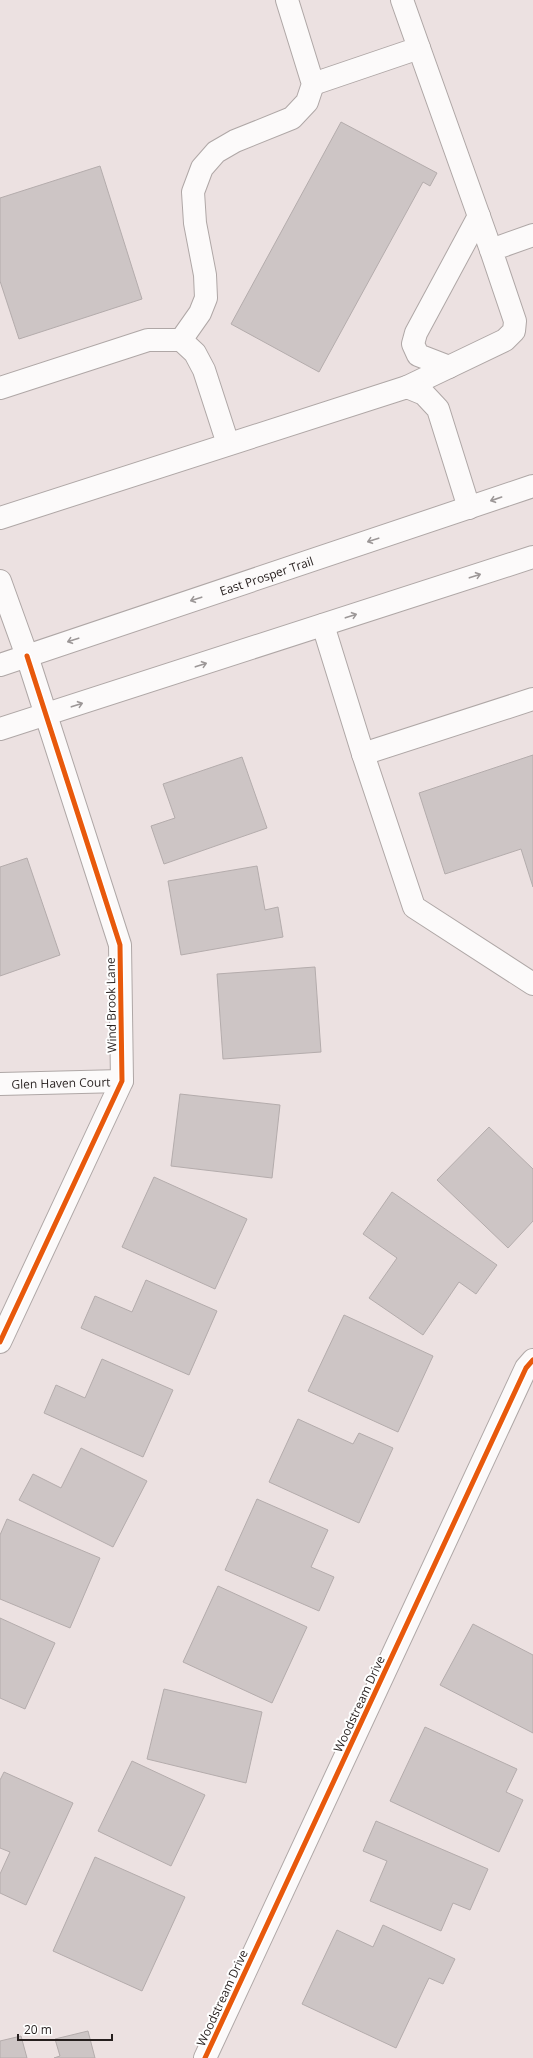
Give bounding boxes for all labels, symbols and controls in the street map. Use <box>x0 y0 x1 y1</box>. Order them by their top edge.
one-way arrow <box>490 496 503 503</box>
one-way arrow <box>366 537 379 544</box>
street label: East Prosper Trail <box>217 552 315 599</box>
one-way arrow <box>468 572 481 579</box>
one-way arrow <box>190 596 203 603</box>
one-way arrow <box>344 612 357 619</box>
one-way arrow <box>68 637 80 645</box>
one-way arrow <box>194 660 206 668</box>
one-way arrow <box>71 700 83 708</box>
street label: Wind Brook Lane <box>102 957 120 1053</box>
street label: Glen Haven Court <box>11 1073 111 1092</box>
street label: Woodstream Drive <box>329 1653 389 1755</box>
street label: Woodstream Drive <box>192 1947 252 2049</box>
scale bar <box>18 2016 112 2042</box>
text: 20 m <box>24 2021 52 2038</box>

